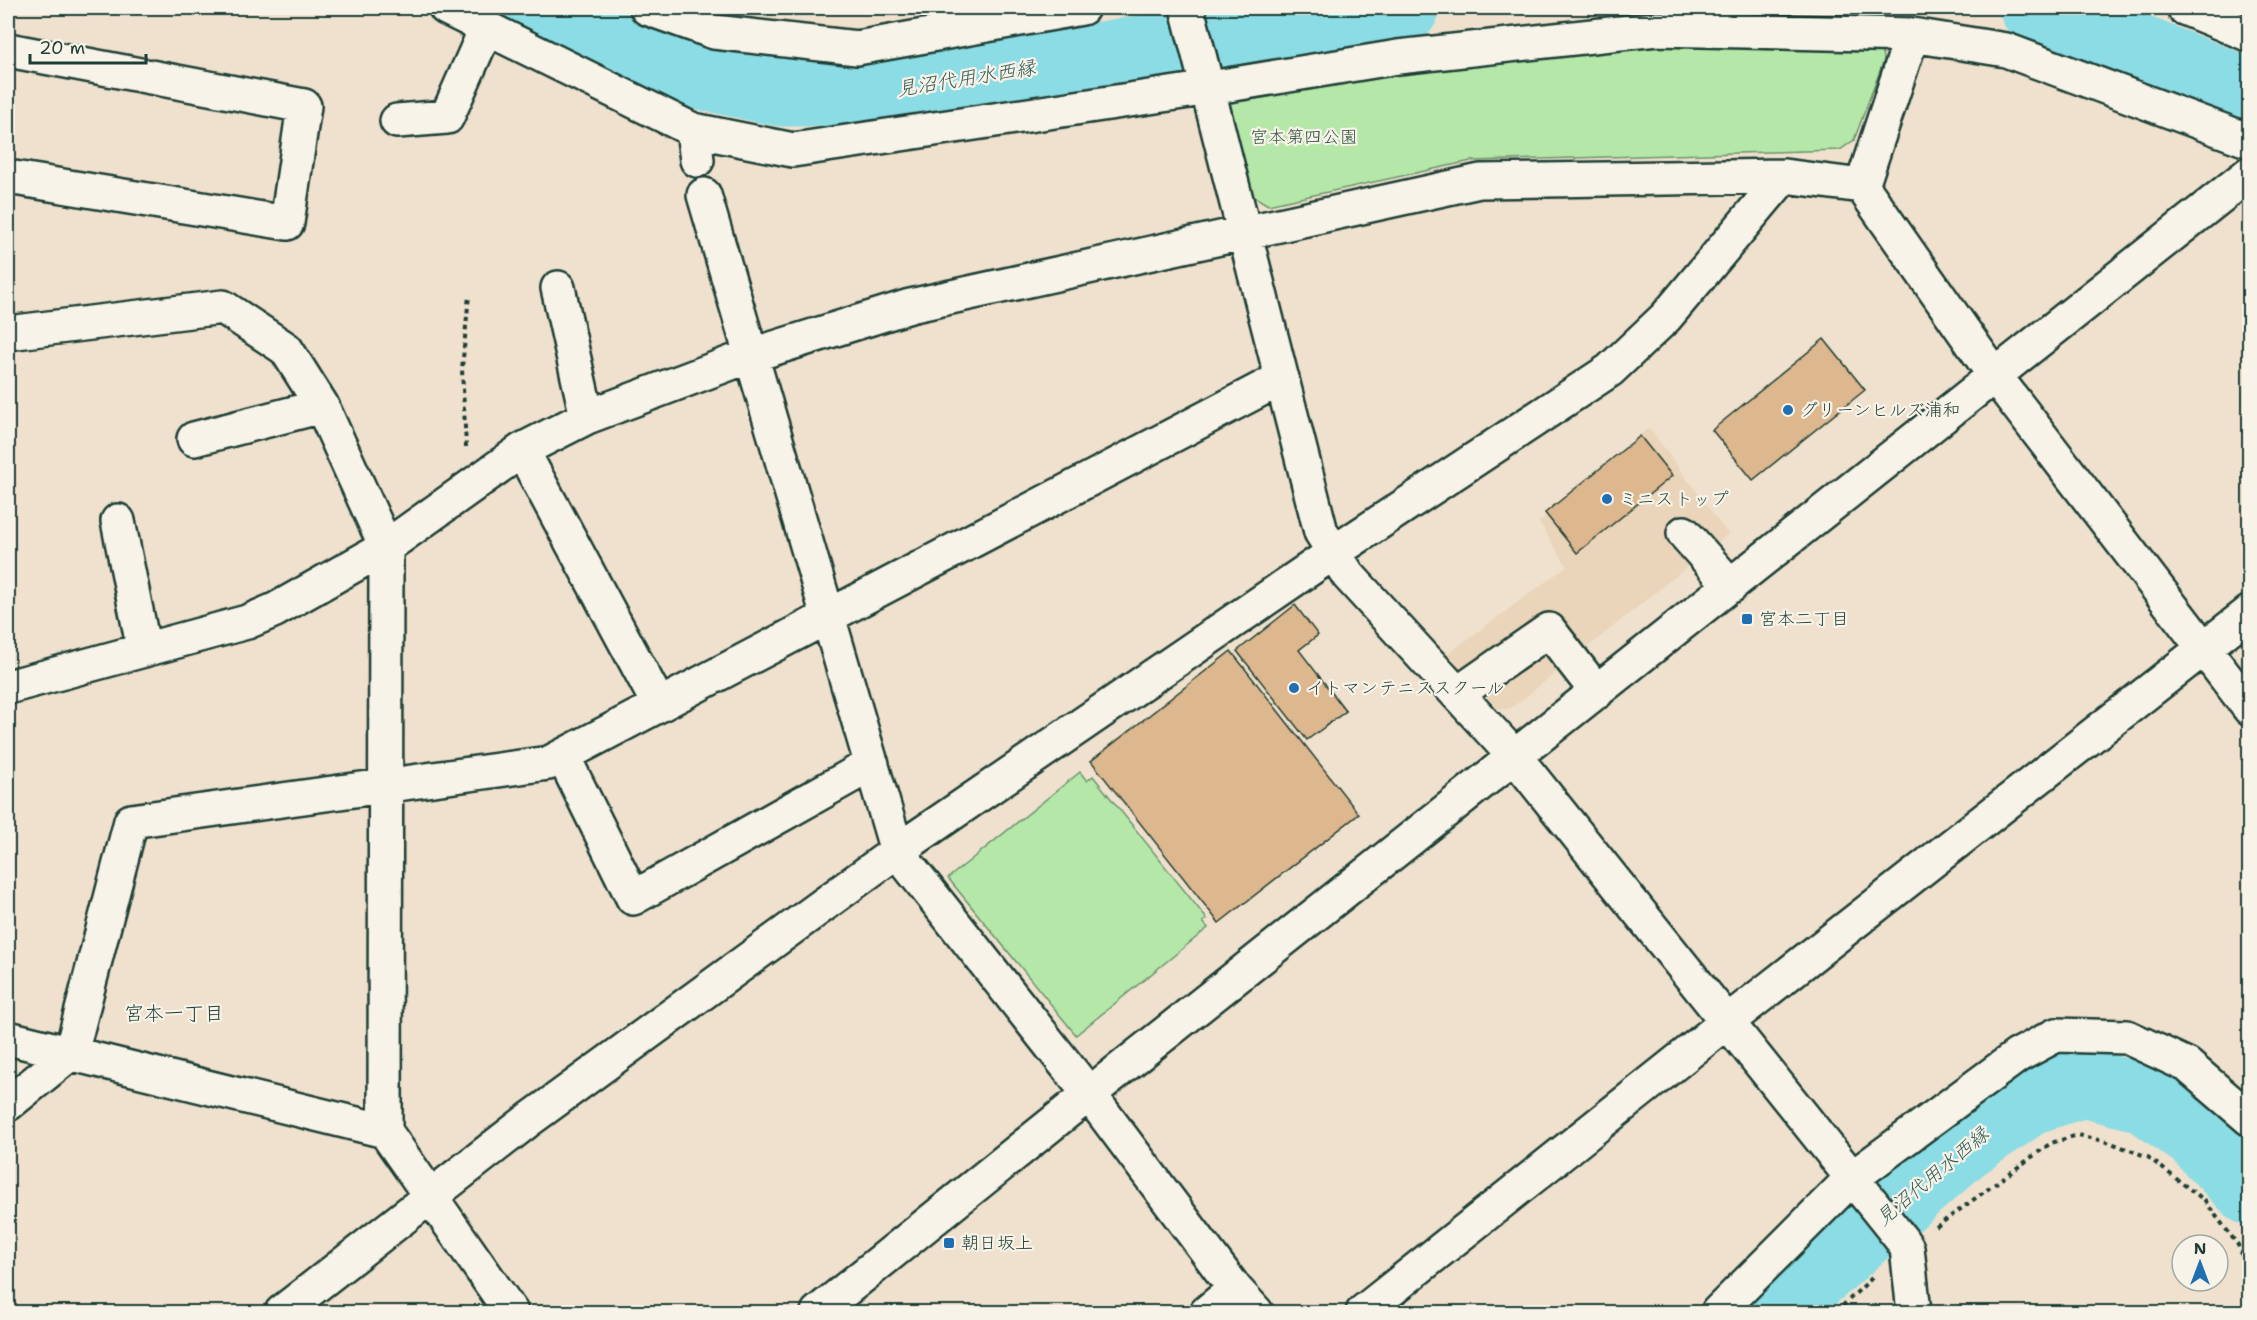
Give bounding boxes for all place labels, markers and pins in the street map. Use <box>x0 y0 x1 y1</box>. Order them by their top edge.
place label: グリーンヒルズ浦和 <box>1800 398 1961 422</box>
marker: グリーンヒルズ浦和 <box>1781 403 1795 417</box>
place label: ミニストップ <box>1619 487 1729 511</box>
marker: ミニストップ <box>1600 492 1614 506</box>
place label: 宮本二丁目 <box>1759 607 1849 631</box>
marker: 宮本二丁目 <box>1740 612 1754 626</box>
place label: イトマンテニススクール <box>1306 676 1504 700</box>
marker: イトマンテニススクール <box>1287 681 1301 695</box>
place label: 朝日坂上 <box>961 1231 1033 1255</box>
marker: 朝日坂上 <box>942 1236 956 1250</box>

